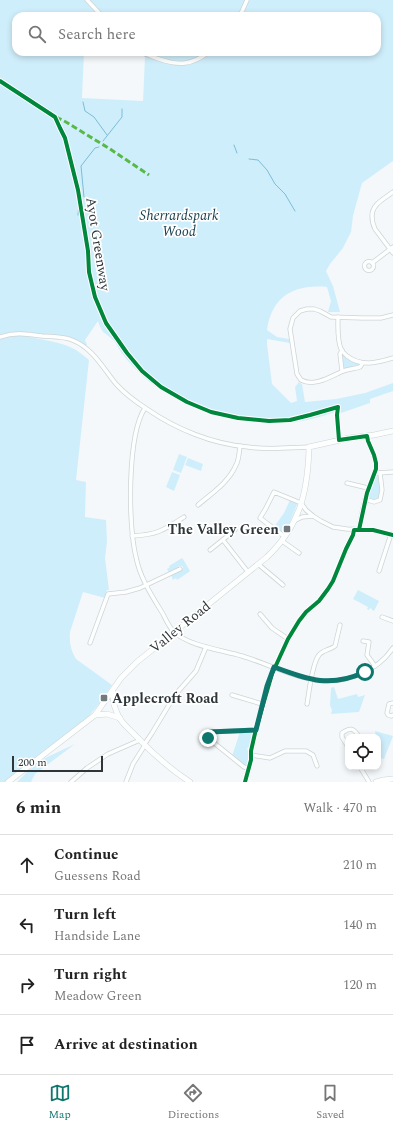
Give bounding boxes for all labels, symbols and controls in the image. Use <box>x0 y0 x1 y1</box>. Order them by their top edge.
search box <box>12 12 381 56</box>
icon: search <box>26 23 48 45</box>
text: Search here <box>58 23 136 46</box>
street label: Ayot Greenway <box>80 196 116 294</box>
park label: Sherrardspark Wood <box>140 205 219 242</box>
place label: The Valley Green <box>168 519 279 540</box>
marker: The Valley Green <box>282 524 292 534</box>
street label: Valley Road <box>145 596 215 658</box>
route start <box>356 663 374 681</box>
place label: Applecroft Road <box>112 688 219 709</box>
marker: Applecroft Road <box>99 693 109 703</box>
route end <box>199 729 217 747</box>
map controls <box>345 734 381 770</box>
button: locate <box>345 734 381 770</box>
scale bar <box>12 754 103 773</box>
text: 200 m <box>18 754 47 771</box>
text: 6 min <box>16 795 61 821</box>
text: Walk · 470 m <box>303 798 377 818</box>
text: Continue <box>54 843 119 866</box>
icon: ahead <box>16 854 38 876</box>
text: 210 m <box>343 855 377 875</box>
text: Guessens Road <box>54 866 141 886</box>
text: Turn left <box>54 903 116 926</box>
icon: left <box>16 914 38 936</box>
text: 140 m <box>343 915 377 935</box>
text: Handside Lane <box>54 926 141 946</box>
text: Turn right <box>54 963 127 986</box>
icon: right <box>16 974 38 996</box>
text: 120 m <box>343 975 377 995</box>
text: Meadow Green <box>54 986 142 1006</box>
text: Arrive at destination <box>54 1033 198 1056</box>
icon: arrive <box>16 1034 38 1056</box>
tab: Map <box>49 1082 71 1123</box>
tab: Directions <box>168 1082 219 1123</box>
tab: Saved <box>316 1082 344 1123</box>

